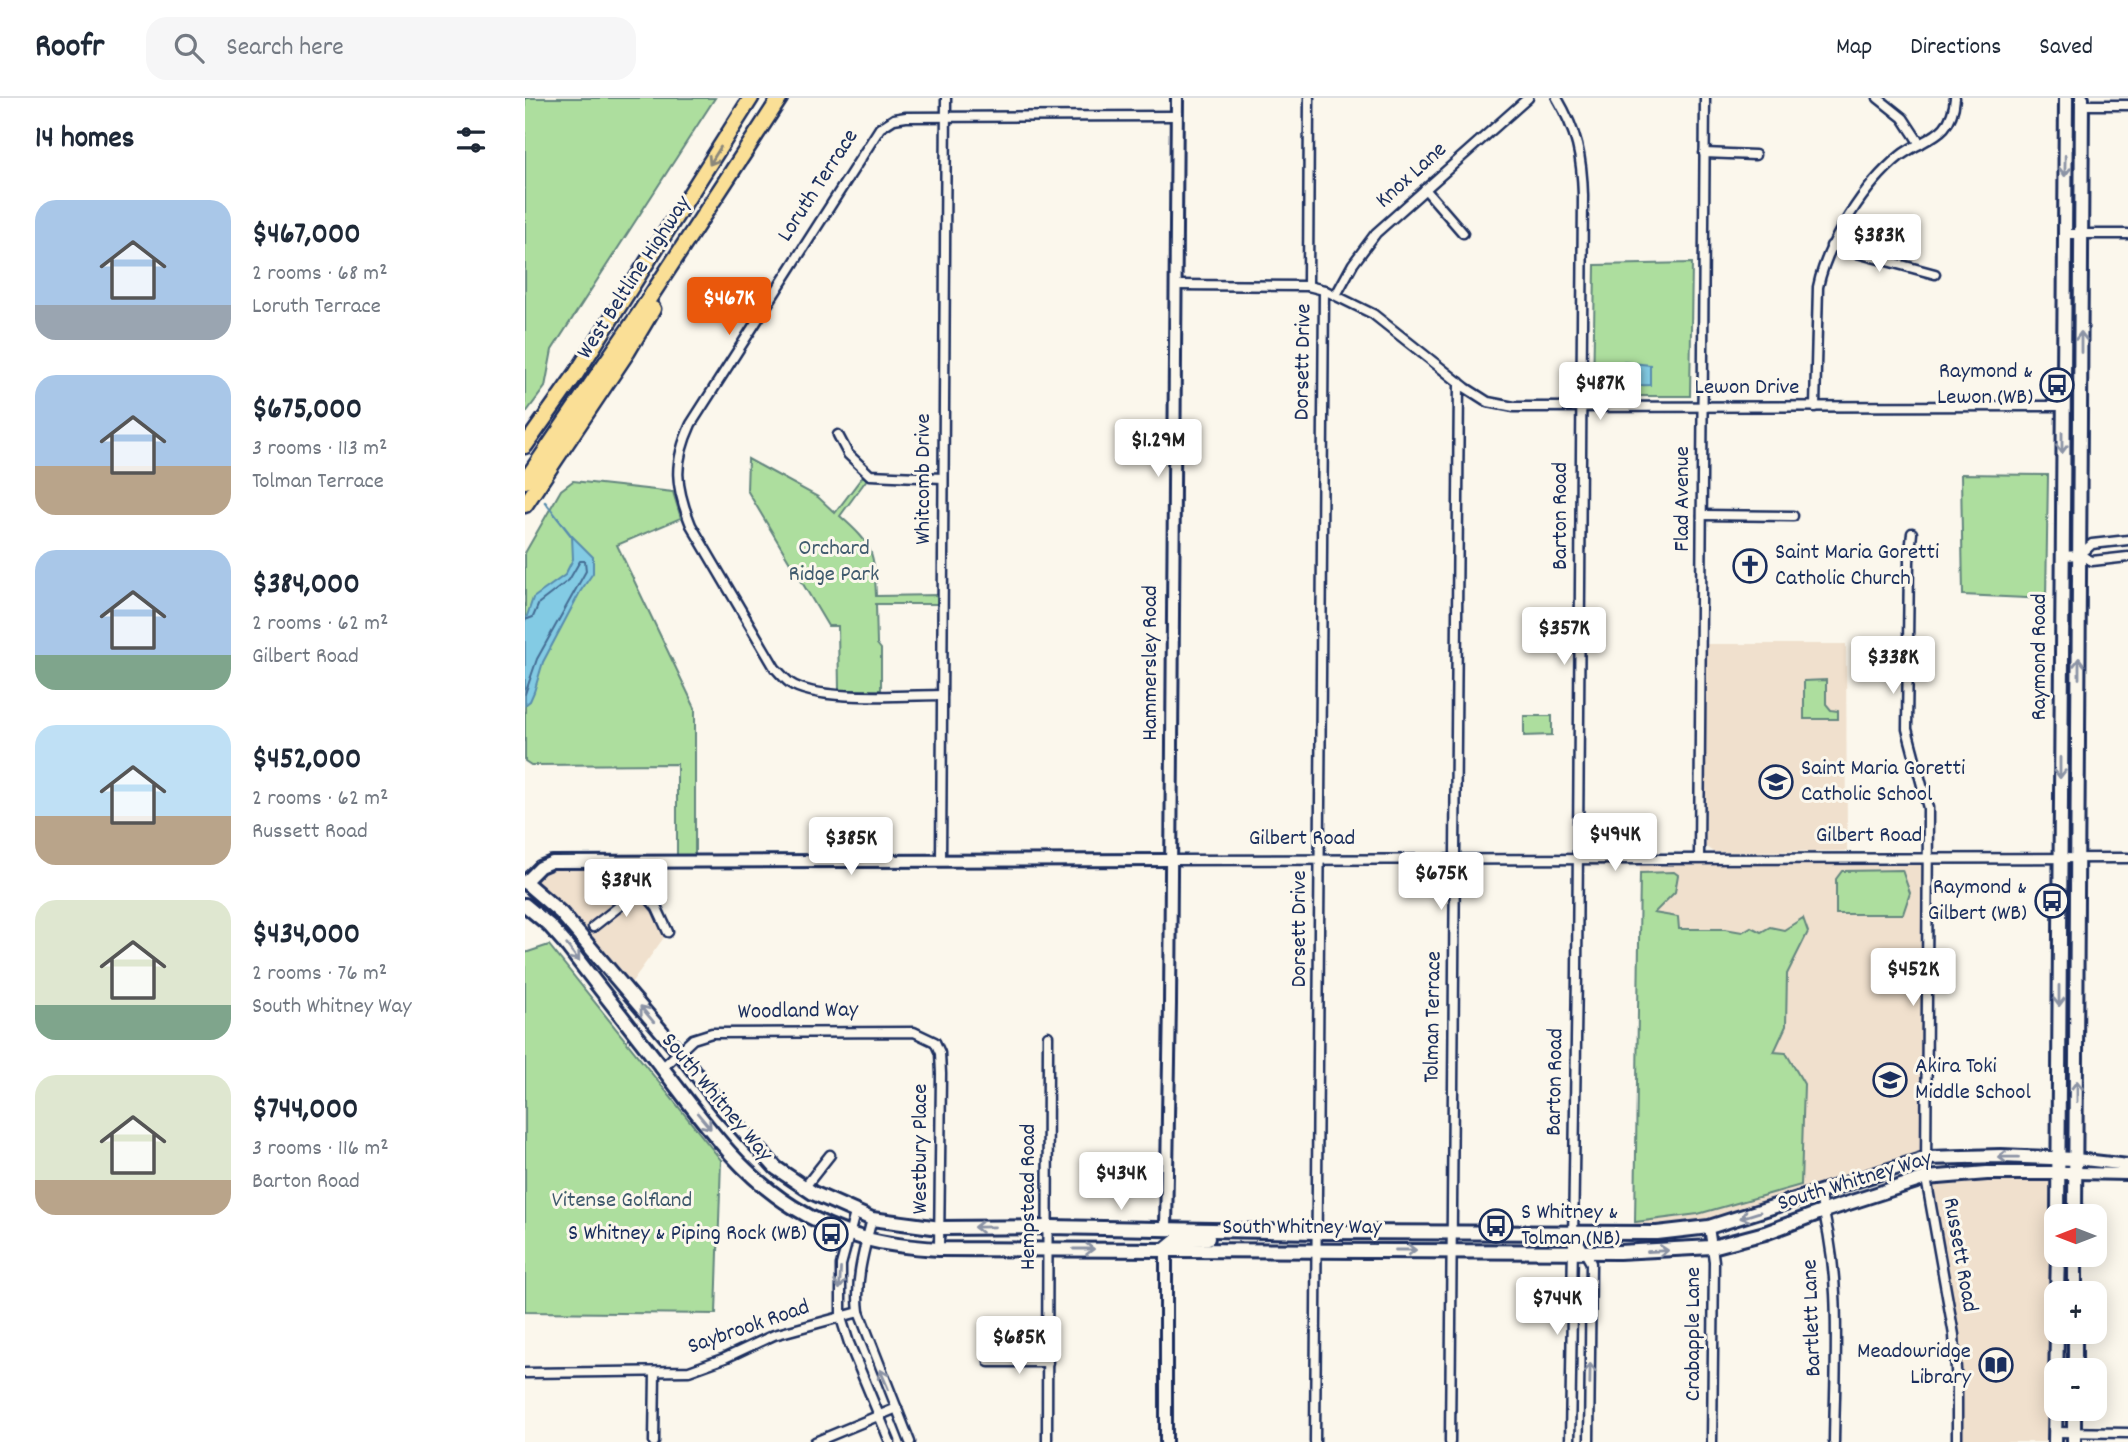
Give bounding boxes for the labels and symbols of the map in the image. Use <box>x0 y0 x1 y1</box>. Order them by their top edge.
street label: Loruth Terrace <box>770 123 868 249</box>
street label: Knox Lane <box>1369 135 1455 217</box>
one-way arrow <box>707 145 721 165</box>
one-way arrow <box>2058 154 2072 177</box>
street label: West Beltline Highway <box>570 189 701 366</box>
pin: $383K <box>1830 214 1928 274</box>
pin: $467K <box>680 278 778 337</box>
street label: Dorsett Drive <box>1286 303 1322 421</box>
one-way arrow <box>2074 331 2088 354</box>
place label: Raymond & Lewon (WB) <box>1937 356 2033 415</box>
pin: $487K <box>1551 362 1649 422</box>
bus stop icon: Raymond & Lewon (WB) <box>2038 366 2076 404</box>
street label: Lewon Drive <box>1695 372 1799 405</box>
street label: Whitcomb Drive <box>908 413 941 545</box>
pin: $1.29M <box>1101 420 1215 479</box>
one-way arrow <box>2055 431 2069 454</box>
street label: Flad Avenue <box>1667 446 1700 552</box>
street label: Barton Road <box>1545 462 1578 570</box>
park label: Orchard Ridge Park <box>789 533 879 592</box>
place label: Saint Maria Goretti Catholic Church <box>1775 537 1939 596</box>
church icon: Saint Maria Goretti Catholic Church <box>1731 547 1769 585</box>
street label: Hammersley Road <box>1135 585 1168 741</box>
street label: Raymond Road <box>2024 593 2057 721</box>
pin: $357K <box>1515 608 1613 667</box>
pin: $338K <box>1844 636 1942 696</box>
one-way arrow <box>2072 656 2086 679</box>
place label: Saint Maria Goretti Catholic School <box>1801 753 1965 812</box>
one-way arrow <box>2053 756 2067 779</box>
school or university icon: Saint Maria Goretti Catholic School <box>1757 763 1795 801</box>
pin: $494K <box>1566 814 1664 873</box>
pin: $385K <box>802 818 900 877</box>
street label: Gilbert Road <box>1816 820 1922 853</box>
street label: Gilbert Road <box>1249 823 1355 856</box>
pin: $675K <box>1392 852 1490 912</box>
pin: $384K <box>577 860 675 919</box>
street label: Dorsett Drive <box>1284 870 1317 988</box>
place label: Raymond & Gilbert (WB) <box>1928 872 2027 931</box>
bus stop icon: Raymond & Gilbert (WB) <box>2033 882 2071 920</box>
one-way arrow <box>566 944 581 962</box>
pin: $452K <box>1864 948 1962 1008</box>
street label: Tolman Terrace <box>1416 951 1452 1083</box>
one-way arrow <box>2052 984 2066 1007</box>
street label: Woodland Way <box>737 994 859 1030</box>
one-way arrow <box>639 1006 655 1024</box>
street label: South Whitney Way <box>652 1026 780 1170</box>
street label: Barton Road <box>1539 1028 1573 1136</box>
place label: Akira Toki Middle School <box>1915 1051 2032 1110</box>
school or university icon: Akira Toki Middle School <box>1871 1061 1909 1099</box>
one-way arrow <box>2070 1080 2084 1103</box>
street label: Westbury Place <box>905 1084 938 1214</box>
one-way arrow <box>696 1112 712 1130</box>
street label: Hempstead Road <box>1013 1124 1046 1270</box>
street label: South Whitney Way <box>1774 1143 1937 1221</box>
one-way arrow <box>1997 1150 2020 1163</box>
pin: $434K <box>1072 1152 1170 1212</box>
park label: Vitense Golfland <box>552 1185 692 1218</box>
street label: Russett Road <box>1933 1195 1985 1315</box>
place label: S Whitney & Tolman (NB) <box>1521 1197 1620 1256</box>
north arrow <box>2044 1204 2107 1267</box>
bus stop icon: S Whitney & Tolman (NB) <box>1477 1207 1515 1245</box>
one-way arrow <box>1739 1210 1761 1223</box>
street label: South Whitney Way <box>1222 1212 1382 1245</box>
bus stop icon: S Whitney & Piping Rock (WB) <box>812 1215 850 1253</box>
place label: S Whitney & Piping Rock (WB) <box>568 1218 807 1251</box>
one-way arrow <box>973 1220 996 1234</box>
one-way arrow <box>1073 1242 1096 1256</box>
one-way arrow <box>1394 1243 1417 1257</box>
one-way arrow <box>1646 1245 1669 1258</box>
street label: Bartlett Lane <box>1794 1259 1832 1377</box>
one-way arrow <box>833 1267 846 1290</box>
street label: Crabapple Lane <box>1678 1267 1711 1401</box>
pin: $744K <box>1508 1278 1606 1337</box>
street label: Saybrook Road <box>684 1292 814 1364</box>
pin: $685K <box>970 1316 1068 1376</box>
place label: Meadowridge Library <box>1857 1336 1972 1395</box>
library icon: Meadowridge Library <box>1977 1346 2015 1384</box>
one-way arrow <box>1583 1363 1597 1386</box>
one-way arrow <box>877 1369 890 1390</box>

